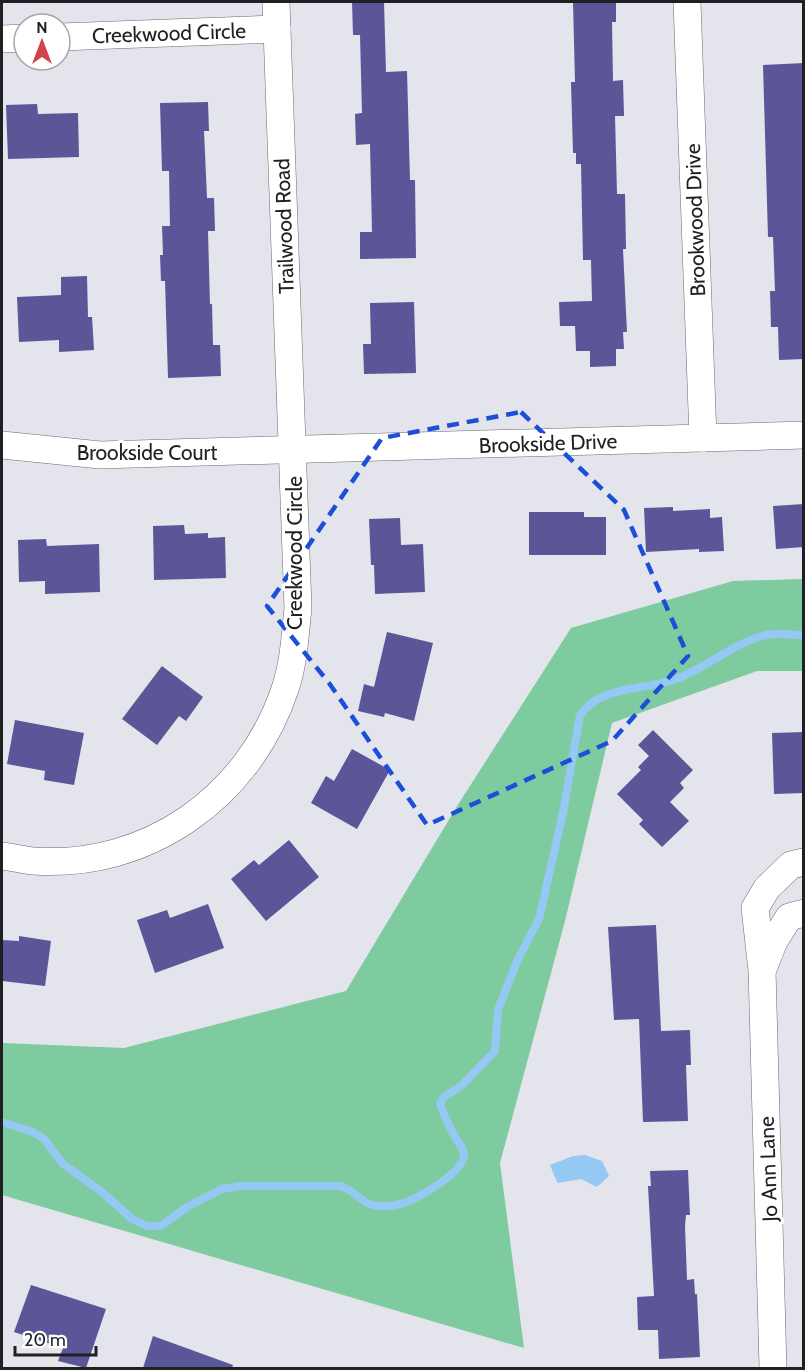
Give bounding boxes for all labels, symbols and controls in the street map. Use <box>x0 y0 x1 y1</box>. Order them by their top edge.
north arrow <box>12 12 72 72</box>
text: N <box>36 18 48 37</box>
street label: Creekwood Circle <box>92 18 247 48</box>
street label: Brookwood Drive <box>680 143 710 297</box>
street label: Trailwood Road <box>269 158 299 294</box>
street label: Brookside Drive <box>478 428 618 458</box>
street label: Brookside Court <box>77 440 217 465</box>
street label: Creekwood Circle <box>282 476 307 630</box>
street label: Jo Ann Lane <box>754 1116 782 1223</box>
scale bar <box>15 1319 96 1357</box>
text: 20 m <box>24 1329 66 1351</box>

